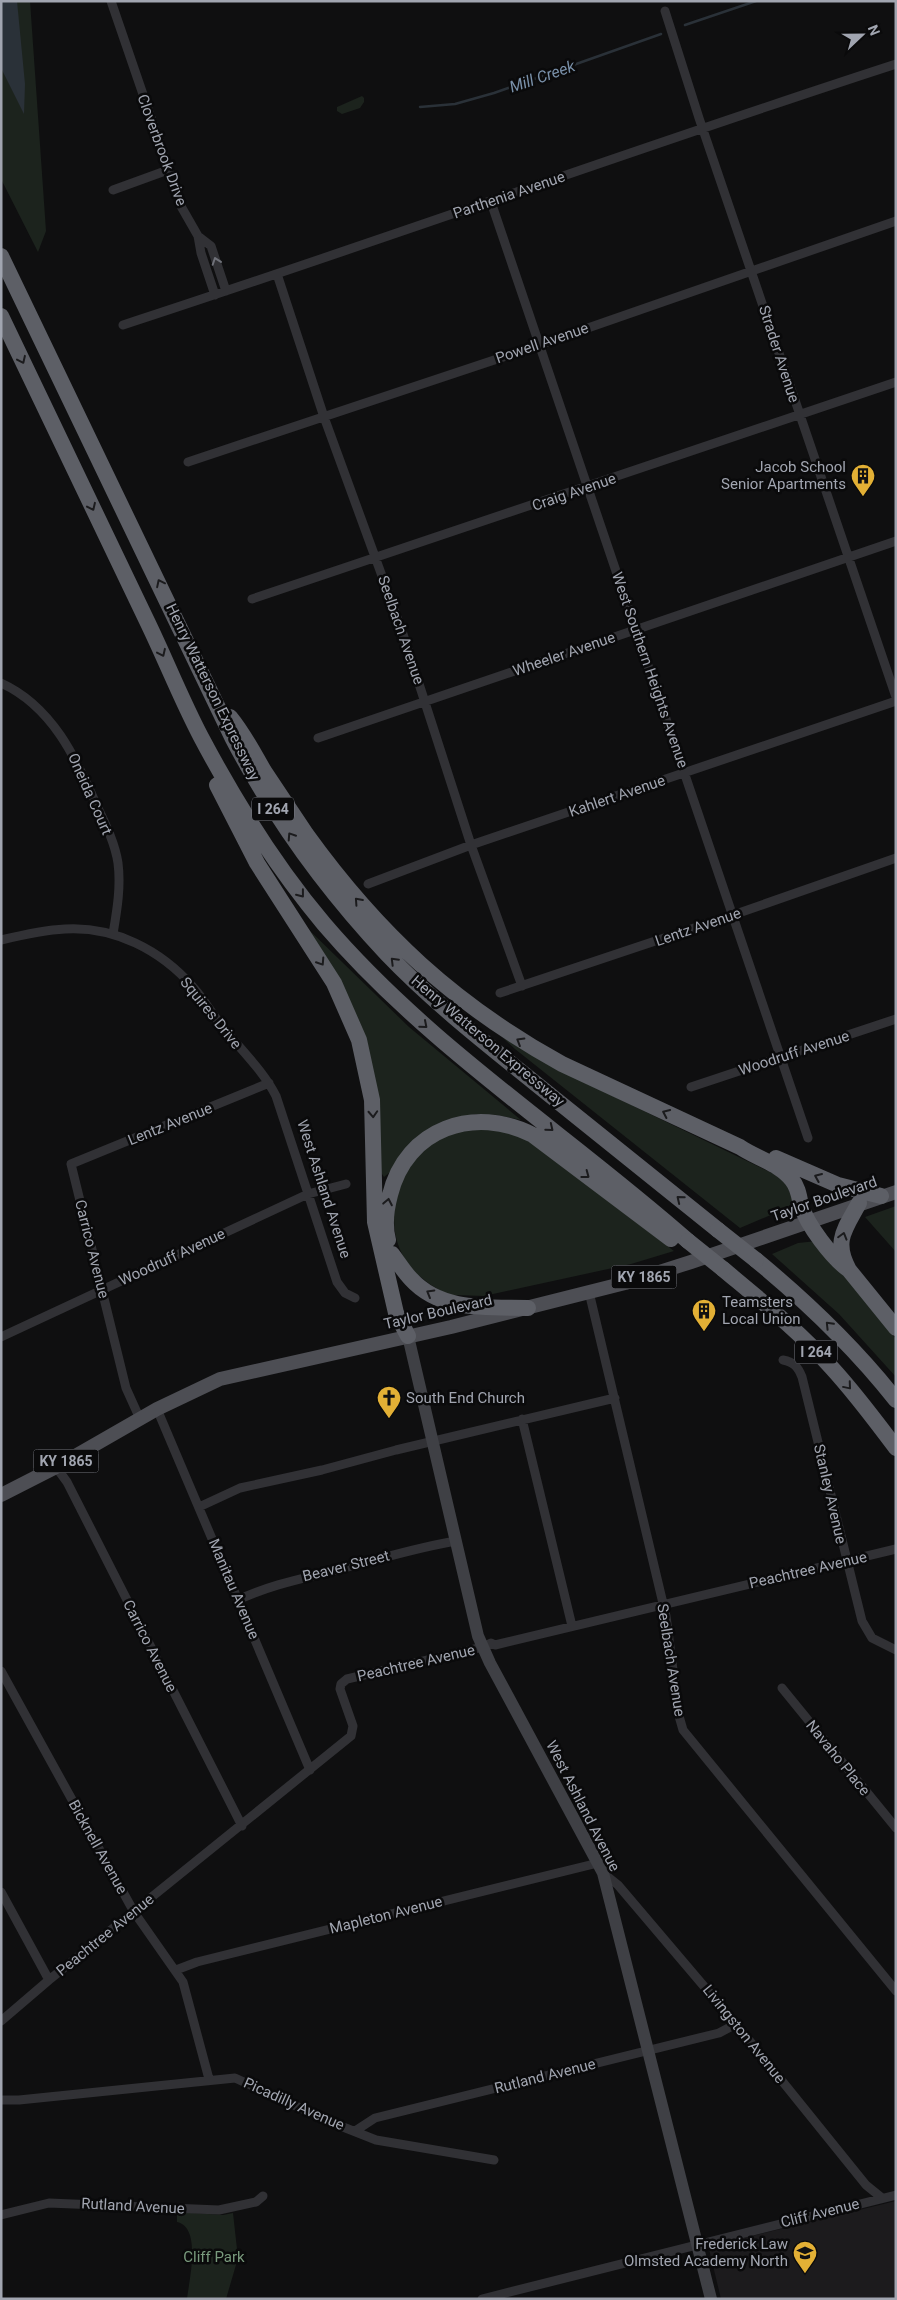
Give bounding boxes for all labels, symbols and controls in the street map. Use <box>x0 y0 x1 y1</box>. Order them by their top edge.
north arrow <box>837 10 887 60</box>
text: N <box>865 23 883 38</box>
water label: Mill Creek <box>507 56 579 97</box>
street label: Cloverbrook Drive <box>133 92 191 208</box>
street label: Parthenia Avenue <box>451 167 567 223</box>
one-way arrow <box>212 257 222 266</box>
street label: Strader Avenue <box>755 303 803 405</box>
street label: Powell Avenue <box>493 319 591 367</box>
one-way arrow <box>16 355 26 364</box>
place label: Jacob School Senior Apartments <box>721 458 846 493</box>
building icon: Jacob School Senior Apartments <box>850 463 876 497</box>
street label: Craig Avenue <box>530 469 618 515</box>
one-way arrow <box>86 502 96 511</box>
street label: West Southern Heights Avenue <box>608 570 692 770</box>
street label: Seelbach Avenue <box>374 573 428 687</box>
one-way arrow <box>156 580 166 589</box>
street label: Henry Watterson Expressway <box>162 601 264 783</box>
street label: Wheeler Avenue <box>511 628 618 680</box>
one-way arrow <box>156 648 166 657</box>
street label: Oneida Court <box>64 750 116 838</box>
street label: Kahlert Avenue <box>567 771 668 821</box>
road number: I 264 <box>252 798 294 821</box>
one-way arrow <box>288 832 297 842</box>
one-way arrow <box>295 888 304 898</box>
one-way arrow <box>355 897 364 906</box>
street label: Lentz Avenue <box>653 904 743 950</box>
one-way arrow <box>315 957 324 966</box>
one-way arrow <box>391 958 400 967</box>
street label: Henry Watterson Expressway <box>408 972 568 1110</box>
street label: Squires Drive <box>176 973 246 1053</box>
one-way arrow <box>419 1019 428 1028</box>
street label: Woodruff Avenue <box>736 1027 852 1079</box>
one-way arrow <box>517 1037 526 1047</box>
street label: Lentz Avenue <box>125 1099 215 1149</box>
one-way arrow <box>662 1109 671 1119</box>
one-way arrow <box>368 1110 379 1118</box>
street label: West Ashland Avenue <box>293 1117 355 1261</box>
one-way arrow <box>544 1122 553 1130</box>
one-way arrow <box>580 1169 590 1178</box>
street label: Taylor Boulevard <box>769 1172 879 1226</box>
one-way arrow <box>814 1172 823 1183</box>
one-way arrow <box>677 1196 686 1205</box>
one-way arrow <box>383 1197 393 1206</box>
street label: Carrico Avenue <box>71 1198 113 1300</box>
street label: Woodruff Avenue <box>116 1224 228 1290</box>
one-way arrow <box>838 1232 848 1241</box>
road number: KY 1865 <box>612 1266 676 1288</box>
one-way arrow <box>426 1289 435 1299</box>
street label: Taylor Boulevard <box>382 1291 494 1333</box>
place label: Teamsters Local Union <box>722 1293 801 1328</box>
building icon: Teamsters Local Union <box>691 1298 717 1332</box>
one-way arrow <box>825 1321 834 1330</box>
road number: I 264 <box>795 1340 837 1364</box>
one-way arrow <box>842 1381 851 1390</box>
church icon: South End Church <box>376 1385 402 1419</box>
place label: South End Church <box>406 1389 525 1407</box>
street label: Stanley Avenue <box>810 1442 850 1546</box>
road number: KY 1865 <box>34 1450 98 1472</box>
street label: Manitau Avenue <box>205 1536 263 1642</box>
street label: Beaver Street <box>301 1546 391 1585</box>
street label: Peachtree Avenue <box>747 1548 869 1592</box>
street label: Carrico Avenue <box>119 1597 181 1695</box>
street label: Seelbach Avenue <box>653 1602 689 1718</box>
street label: Peachtree Avenue <box>355 1641 477 1685</box>
street label: Navaho Place <box>802 1717 874 1799</box>
street label: West Ashland Avenue <box>542 1738 624 1875</box>
street label: Bicknell Avenue <box>65 1797 131 1897</box>
street label: Peachtree Avenue <box>53 1890 157 1980</box>
street label: Mapleton Avenue <box>328 1892 444 1938</box>
street label: Livingston Avenue <box>699 1981 789 2087</box>
street label: Rutland Avenue <box>492 2055 598 2097</box>
street label: Picadilly Avenue <box>241 2074 347 2134</box>
street label: Rutland Avenue <box>81 2194 185 2218</box>
street label: Cliff Avenue <box>779 2195 861 2231</box>
place label: Frederick Law Olmsted Academy North <box>624 2235 788 2270</box>
school or university icon: Frederick Law Olmsted Academy North <box>792 2240 818 2274</box>
park label: Cliff Park <box>183 2248 245 2266</box>

